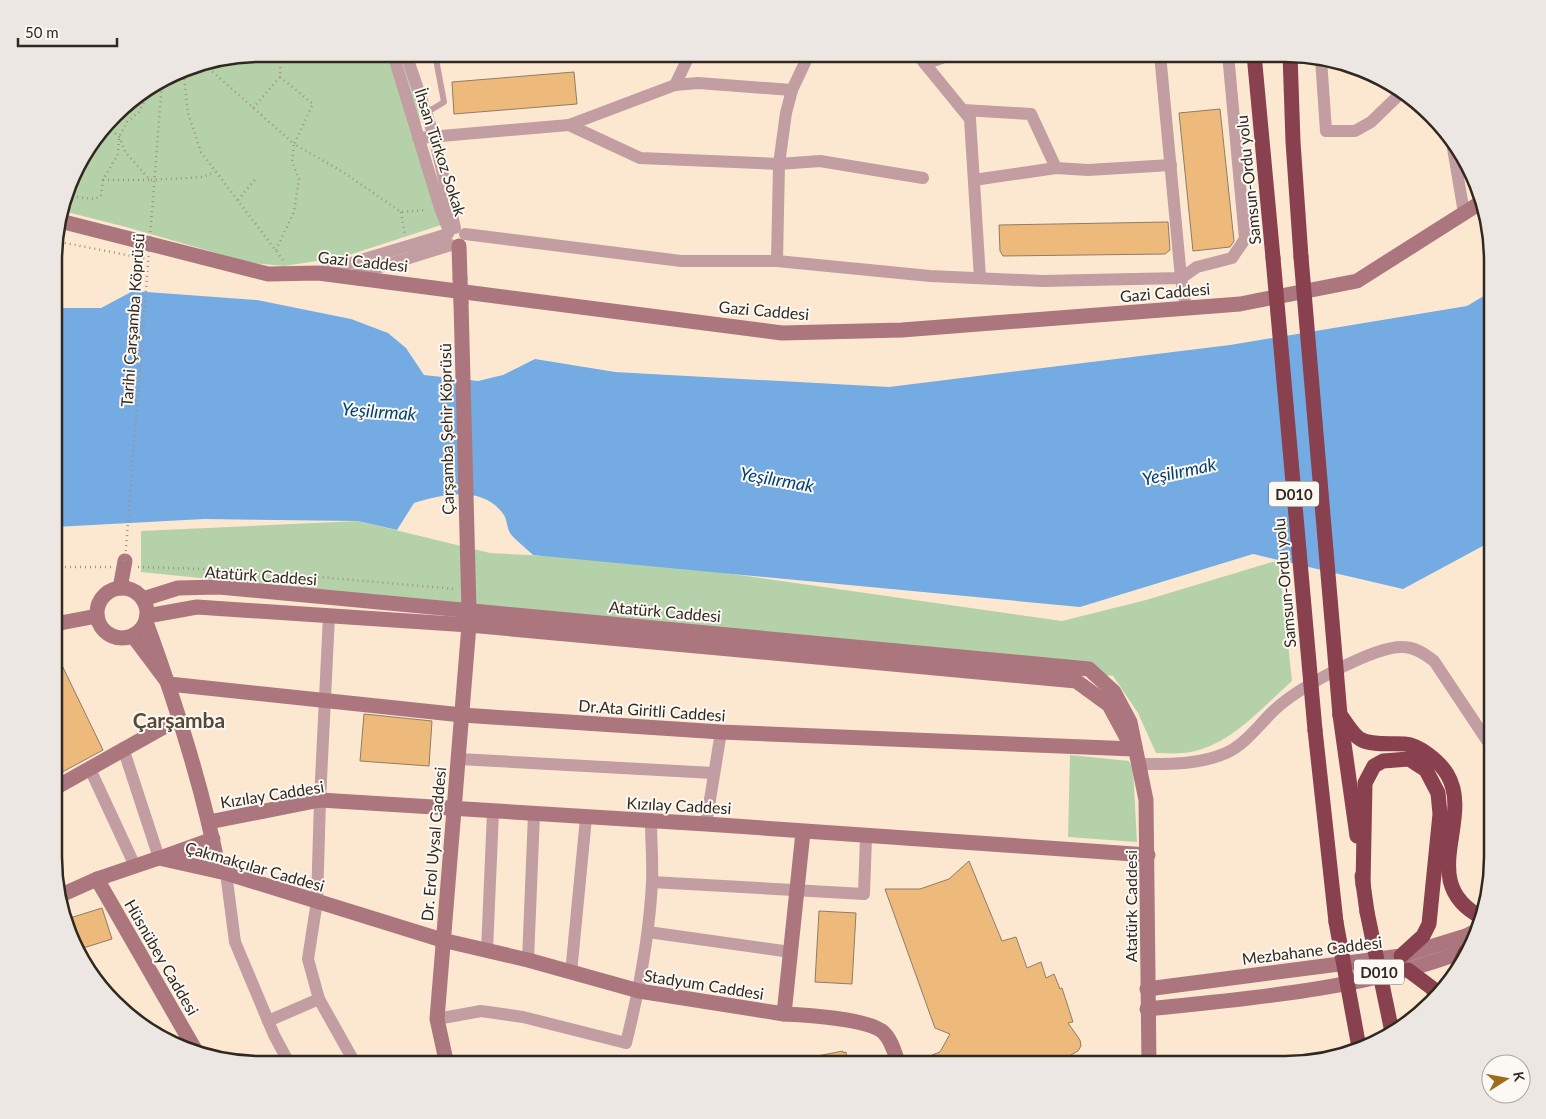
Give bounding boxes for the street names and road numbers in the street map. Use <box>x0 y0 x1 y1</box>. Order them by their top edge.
street label: İhsan Türkoz Sokak <box>411 86 471 219</box>
street label: Samsun-Ordu yolu <box>1232 114 1264 246</box>
street label: Tarihi Çarşamba Köprüsü <box>116 232 148 408</box>
street label: Gazi Caddesi <box>317 247 409 275</box>
street label: Gazi Caddesi <box>1119 279 1211 305</box>
street label: Gazi Caddesi <box>718 297 810 323</box>
street label: Çarşamba Şehir Köprüsü <box>435 343 457 515</box>
road number: D010 <box>1269 482 1319 506</box>
street label: Samsun-Ordu yolu <box>1269 517 1299 649</box>
street label: Atatürk Caddesi <box>204 562 318 588</box>
street label: Atatürk Caddesi <box>608 597 722 625</box>
street label: Dr.Ata Giritli Caddesi <box>578 695 726 725</box>
street label: Dr. Erol Uysal Caddesi <box>417 766 449 922</box>
street label: Kızılay Caddesi <box>219 776 325 812</box>
street label: Kızılay Caddesi <box>626 793 732 817</box>
street label: Çakmakçılar Caddesi <box>183 837 327 895</box>
street label: Atatürk Caddesi <box>1121 850 1140 962</box>
street label: Hüsnübey Caddesi <box>121 896 203 1018</box>
street label: Mezbahane Caddesi <box>1241 932 1383 968</box>
road number: D010 <box>1354 960 1404 984</box>
street label: Stadyum Caddesi <box>643 965 765 1003</box>

